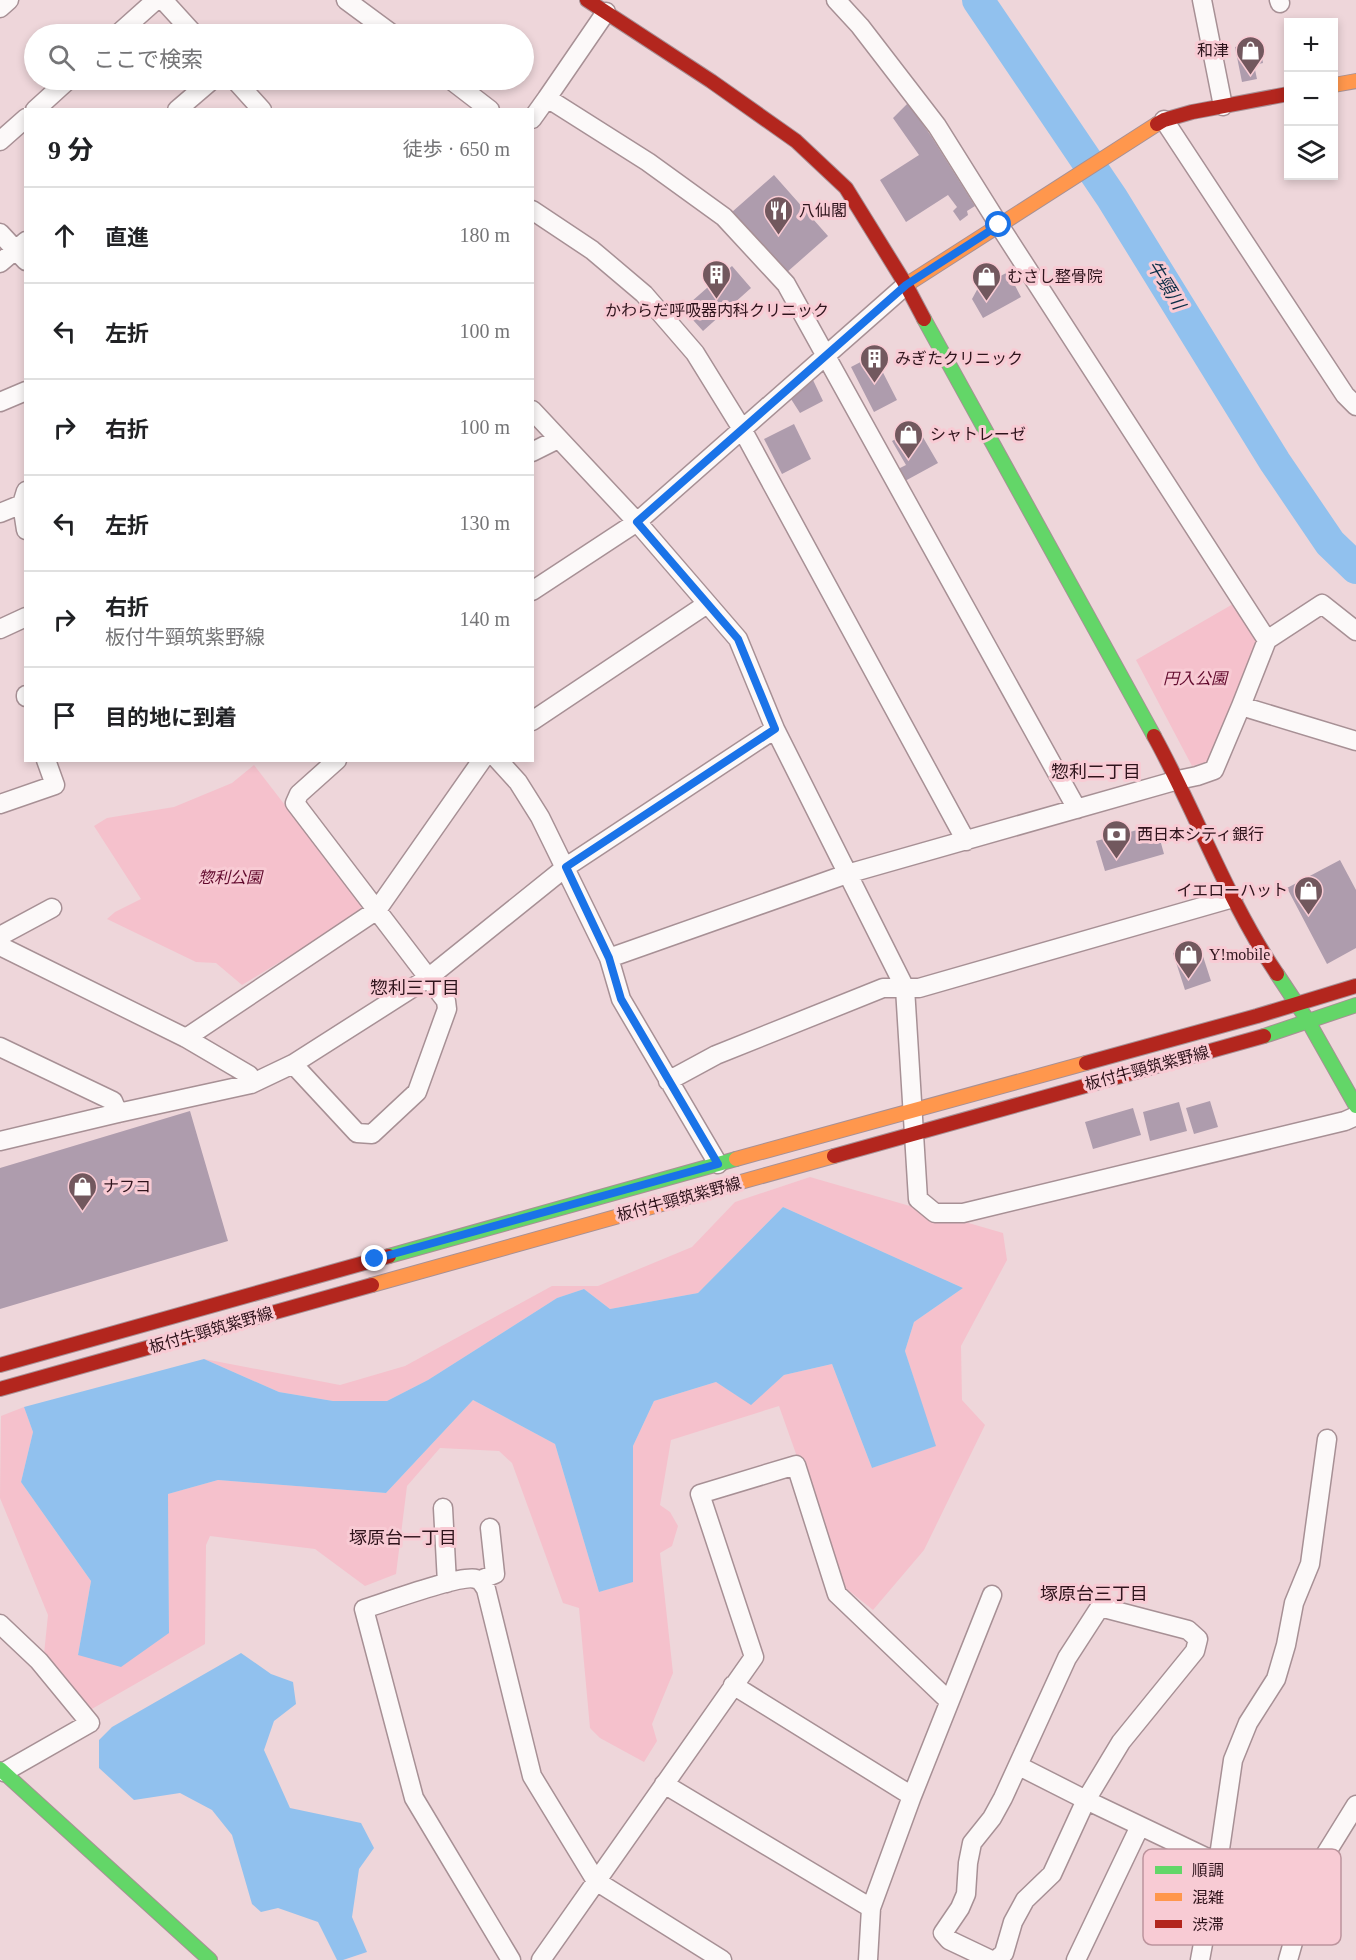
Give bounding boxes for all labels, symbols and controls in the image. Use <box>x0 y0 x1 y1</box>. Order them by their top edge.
map controls <box>1284 18 1338 180</box>
button: + <box>1284 18 1338 72</box>
search box <box>24 24 534 90</box>
shop icon: 和津 <box>1234 34 1266 76</box>
icon: search <box>45 41 78 74</box>
place label: 和津 <box>1197 42 1229 59</box>
text: ここで検索 <box>93 47 203 72</box>
button: − <box>1284 72 1338 126</box>
button: layers <box>1284 126 1338 180</box>
text: 9 分 <box>48 136 94 165</box>
text: 徒歩 · 650 m <box>403 138 510 160</box>
restaurant icon: 八仙閣 <box>762 194 794 236</box>
place label: 八仙閣 <box>799 202 847 219</box>
route start <box>985 211 1011 237</box>
icon: ahead <box>48 219 81 252</box>
text: 180 m <box>459 224 510 246</box>
text: 直進 <box>105 225 149 250</box>
water label: 牛頸川 <box>1143 257 1190 315</box>
building icon: かわらだ呼吸器内科クリニック <box>701 258 733 300</box>
shop icon: むさし整骨院 <box>970 260 1002 302</box>
place label: むさし整骨院 <box>1007 268 1103 285</box>
place label: かわらだ呼吸器内科クリニック <box>605 302 829 319</box>
icon: left <box>48 315 81 348</box>
text: 100 m <box>459 320 510 342</box>
text: 左折 <box>105 321 149 346</box>
building icon: みぎたクリニック <box>858 342 890 384</box>
place label: みぎたクリニック <box>895 350 1023 367</box>
icon: right <box>48 411 81 444</box>
text: 100 m <box>459 416 510 438</box>
text: 右折 <box>105 417 149 442</box>
shop icon: シャトレーゼ <box>893 418 925 460</box>
place label: シャトレーゼ <box>930 426 1026 443</box>
icon: left <box>48 507 81 540</box>
text: 130 m <box>459 512 510 534</box>
text: 左折 <box>105 513 149 538</box>
text: 右折 <box>105 595 149 620</box>
icon: right <box>48 603 81 636</box>
text: 140 m <box>459 608 510 630</box>
text: 板付牛頸筑紫野線 <box>105 626 265 648</box>
park label: 円入公園 <box>1163 670 1229 687</box>
icon: arrive <box>48 699 81 732</box>
text: 目的地に到着 <box>105 705 237 730</box>
district label: 惣利二丁目 <box>1051 762 1141 782</box>
bank icon: 西日本シティ銀行 <box>1100 818 1132 860</box>
place label: 西日本シティ銀行 <box>1137 826 1264 843</box>
park label: 惣利公園 <box>198 869 264 886</box>
shop icon: イエローハット <box>1293 874 1325 916</box>
place label: イエローハット <box>1176 882 1288 899</box>
shop icon: Y!mobile <box>1172 938 1204 980</box>
place label: Y!mobile <box>1209 946 1270 963</box>
district label: 惣利三丁目 <box>370 978 460 998</box>
street label: 板付牛頸筑紫野線 <box>1083 1043 1211 1093</box>
shop icon: ナフコ <box>66 1170 98 1212</box>
street label: 板付牛頸筑紫野線 <box>615 1174 743 1224</box>
place label: ナフコ <box>103 1178 151 1195</box>
route end <box>361 1245 387 1271</box>
street label: 板付牛頸筑紫野線 <box>147 1304 275 1356</box>
district label: 塚原台一丁目 <box>349 1528 457 1548</box>
district label: 塚原台三丁目 <box>1040 1584 1148 1604</box>
legend <box>1143 1849 1341 1945</box>
text: 順調 <box>1192 1862 1224 1879</box>
text: 混雑 <box>1192 1889 1224 1906</box>
text: 渋滞 <box>1192 1916 1224 1933</box>

